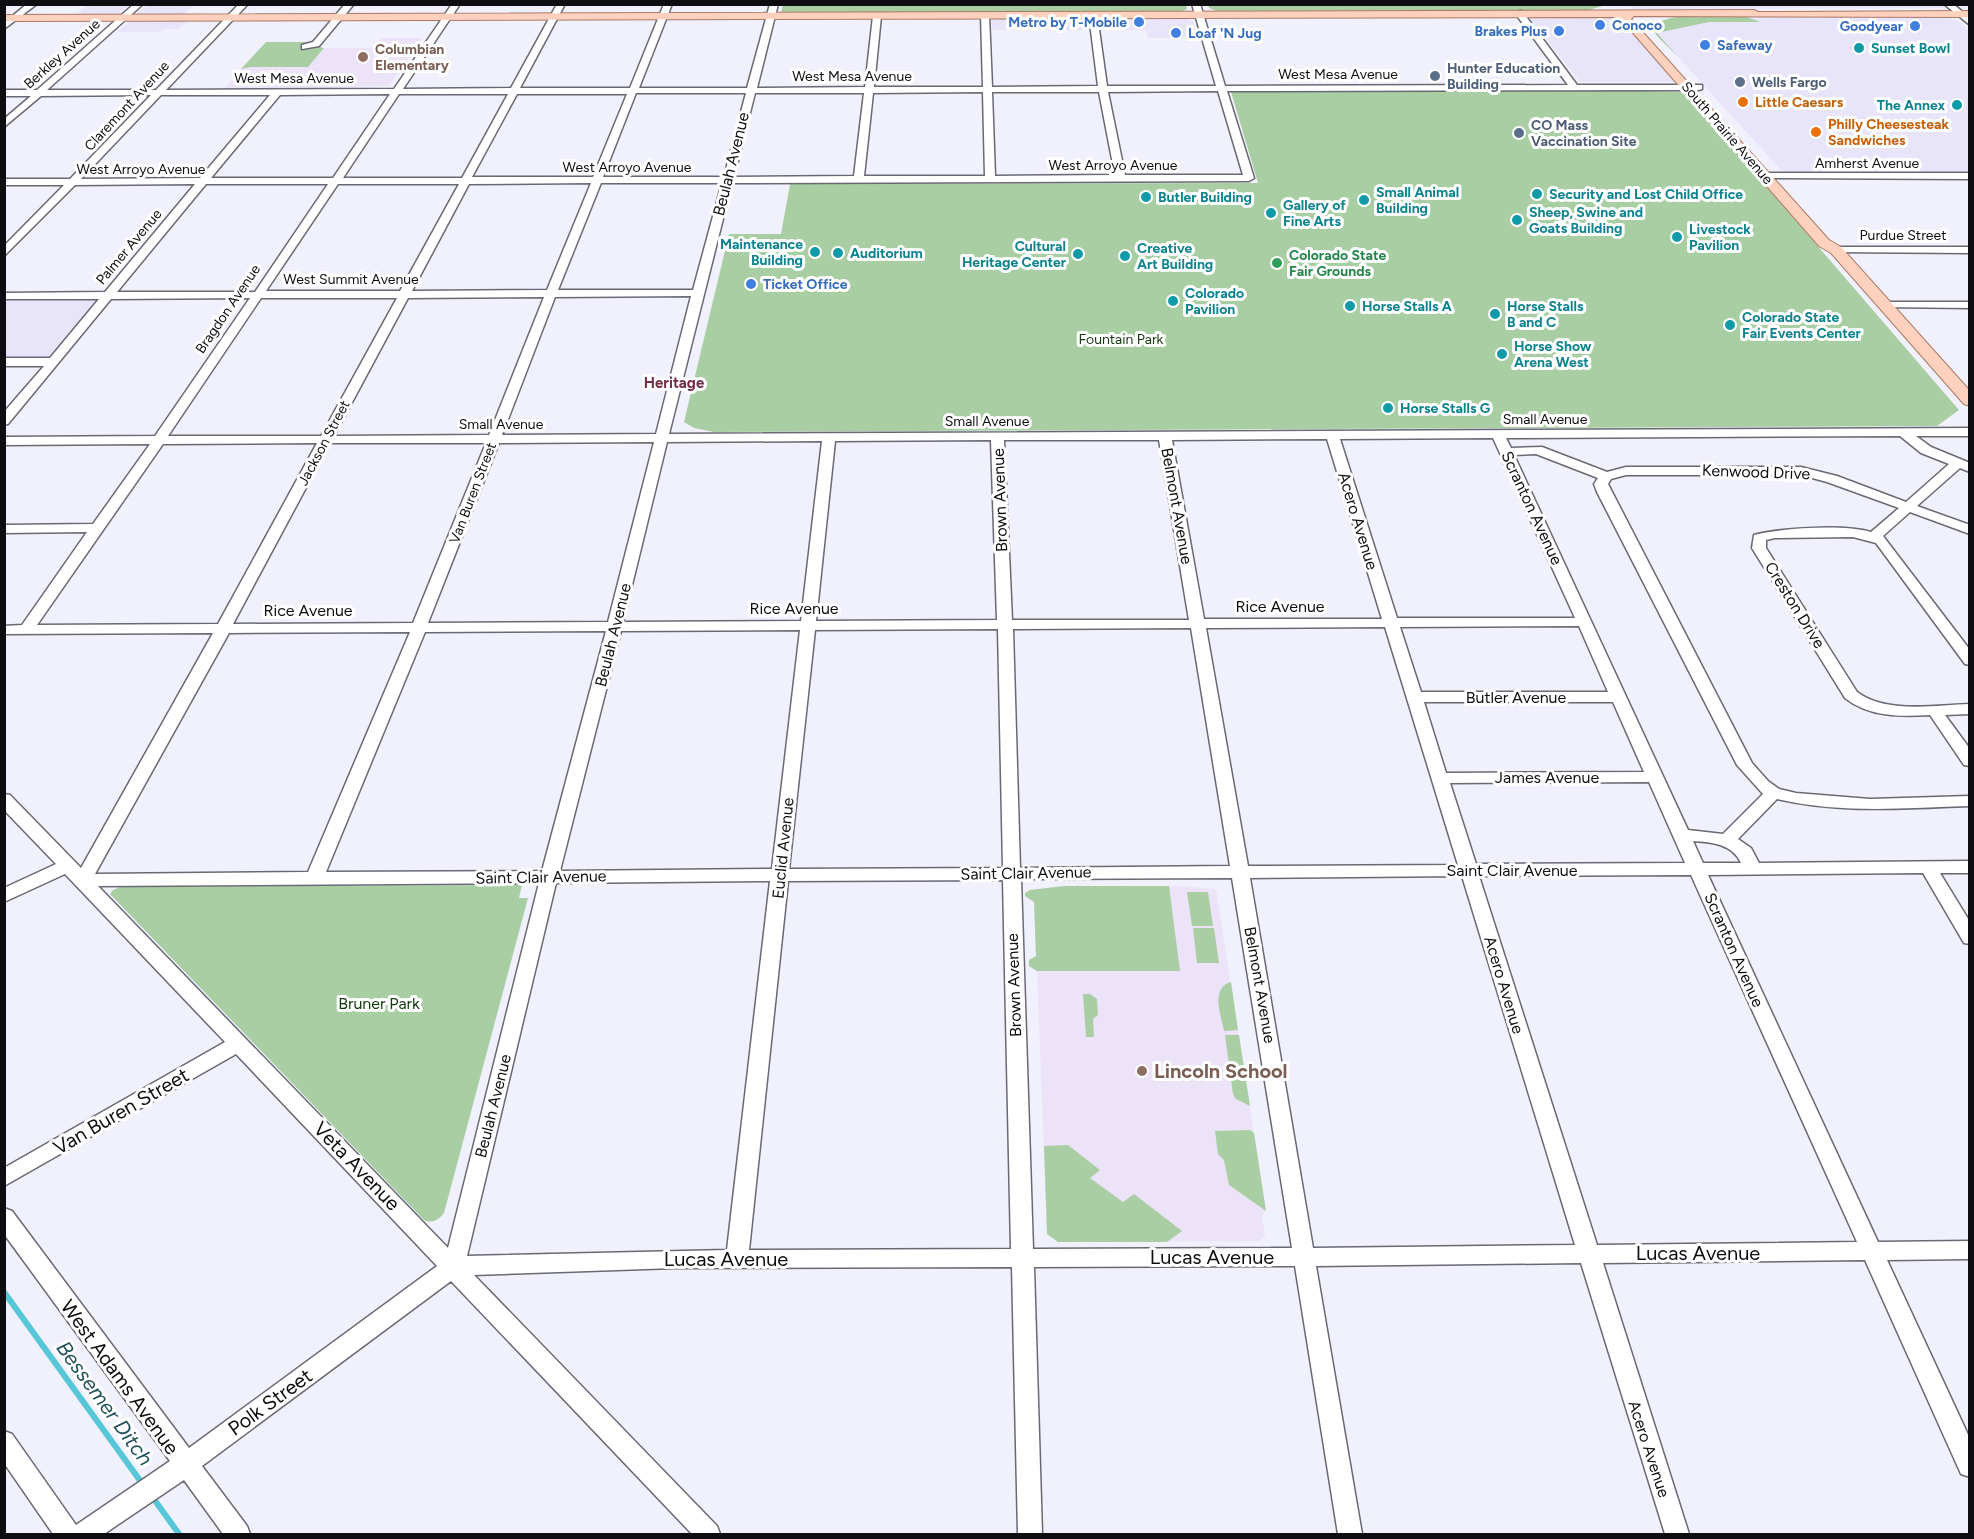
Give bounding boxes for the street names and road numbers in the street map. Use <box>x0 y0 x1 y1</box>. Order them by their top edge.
street label: Berkley Avenue <box>20 15 104 93</box>
street label: Claremont Avenue <box>81 57 173 154</box>
street label: West Mesa Avenue <box>1278 66 1398 83</box>
street label: West Mesa Avenue <box>792 68 912 85</box>
street label: West Mesa Avenue <box>234 70 354 87</box>
street label: South Prairie Avenue <box>1678 78 1777 188</box>
street label: Beulah Avenue <box>709 110 753 218</box>
street label: Amherst Avenue <box>1815 155 1919 172</box>
street label: West Arroyo Avenue <box>1049 157 1178 174</box>
street label: West Arroyo Avenue <box>563 159 692 176</box>
street label: West Arroyo Avenue <box>77 161 206 178</box>
street label: Palmer Avenue <box>93 206 166 288</box>
street label: Purdue Street <box>1860 227 1946 244</box>
street label: Bragdon Avenue <box>192 261 264 357</box>
street label: West Summit Avenue <box>283 271 419 288</box>
street label: Jackson Street <box>294 398 354 488</box>
street label: Small Avenue <box>1503 411 1588 428</box>
street label: Small Avenue <box>945 413 1030 430</box>
street label: Small Avenue <box>459 416 544 433</box>
street label: Van Buren Street <box>446 440 500 546</box>
street label: Belmont Avenue <box>1157 446 1197 566</box>
street label: Brown Avenue <box>989 448 1011 552</box>
street label: Scranton Avenue <box>1497 448 1567 568</box>
street label: Kenwood Drive <box>1701 461 1811 483</box>
street label: Acero Avenue <box>1334 470 1382 572</box>
street label: Creston Drive <box>1761 558 1829 652</box>
street label: Beulah Avenue <box>591 581 635 689</box>
street label: Rice Avenue <box>1235 597 1325 616</box>
street label: Rice Avenue <box>749 599 839 618</box>
street label: Rice Avenue <box>263 601 353 620</box>
street label: Butler Avenue <box>1466 688 1566 707</box>
street label: James Avenue <box>1495 768 1599 787</box>
street label: Euclid Avenue <box>768 796 798 900</box>
street label: Saint Clair Avenue <box>1446 861 1578 880</box>
street label: Saint Clair Avenue <box>960 862 1092 884</box>
street label: Saint Clair Avenue <box>475 866 607 888</box>
street label: Scranton Avenue <box>1700 890 1768 1010</box>
street label: Belmont Avenue <box>1240 925 1280 1045</box>
street label: Brown Avenue <box>1003 933 1025 1037</box>
street label: Acero Avenue <box>1480 934 1528 1036</box>
street label: Beulah Avenue <box>471 1052 515 1160</box>
street label: Van Buren Street <box>49 1062 193 1160</box>
street label: Veta Avenue <box>309 1117 405 1215</box>
street label: Lucas Avenue <box>1636 1241 1760 1265</box>
street label: Lucas Avenue <box>1150 1245 1274 1269</box>
street label: Lucas Avenue <box>664 1247 788 1271</box>
street label: West Adams Avenue <box>56 1295 184 1459</box>
street label: Polk Street <box>223 1363 317 1441</box>
street label: Acero Avenue <box>1624 1398 1674 1500</box>

